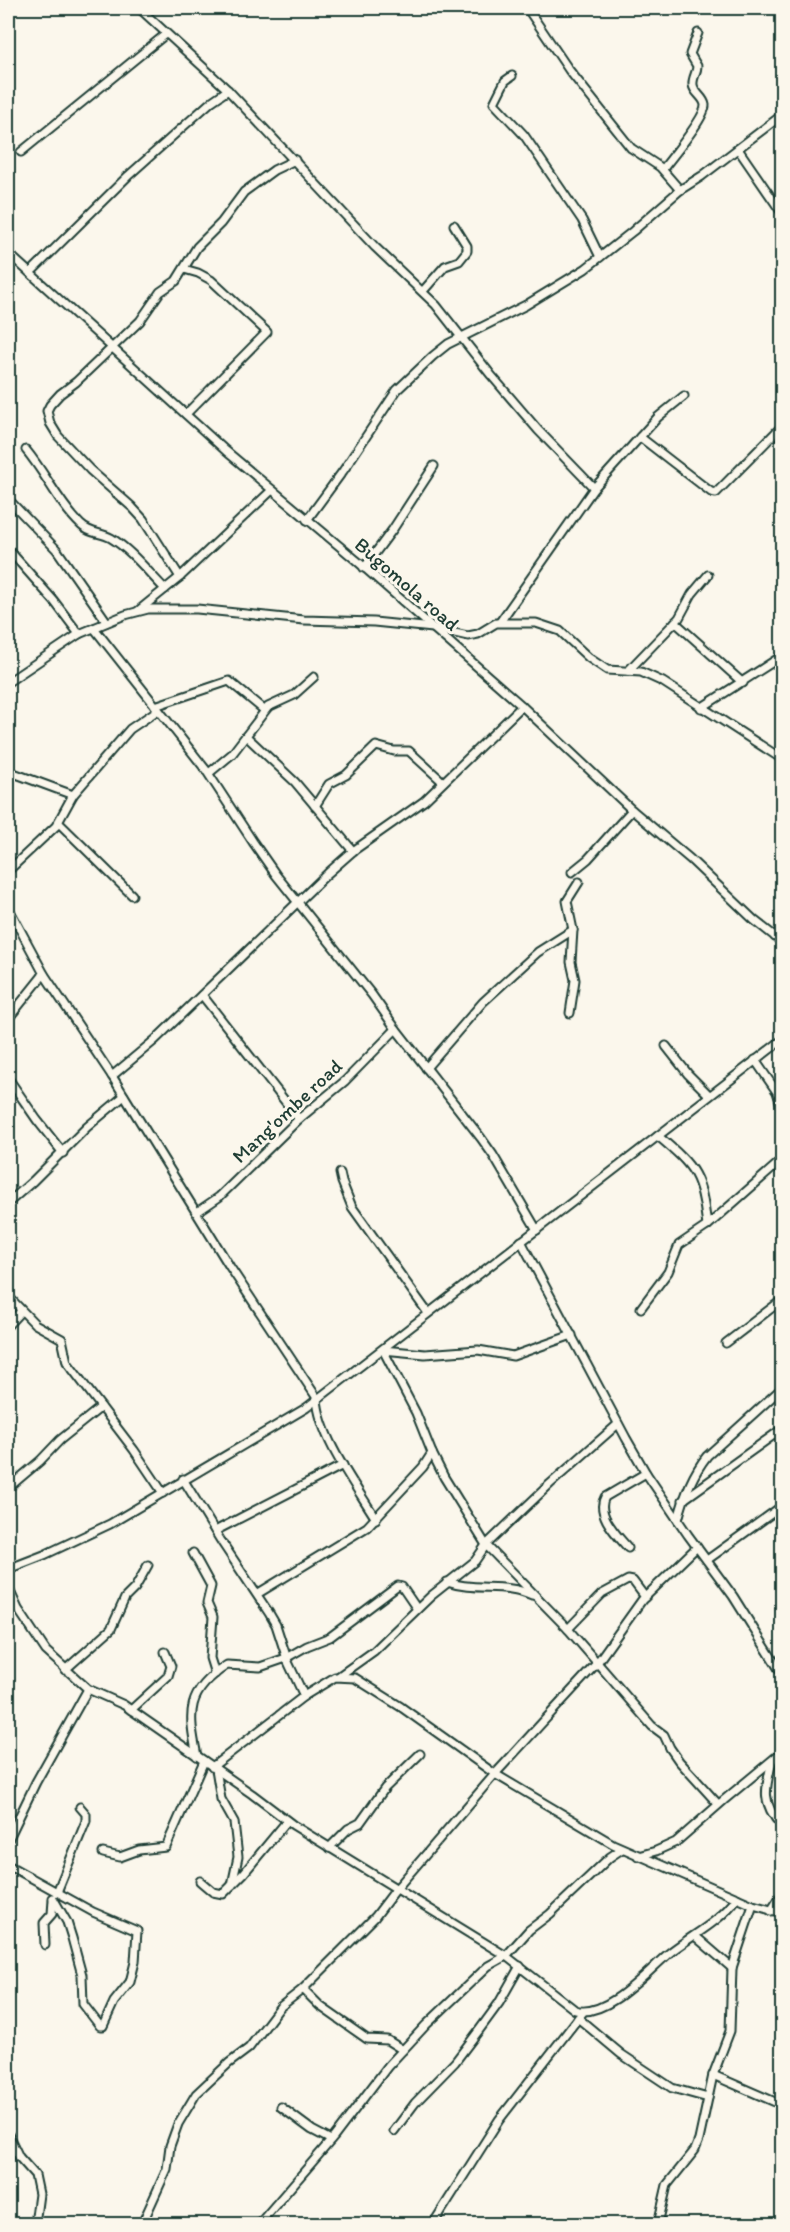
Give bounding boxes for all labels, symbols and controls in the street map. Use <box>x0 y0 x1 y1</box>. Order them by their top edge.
street label: Bugomola road <box>350 532 464 636</box>
street label: Mang'ombe road <box>227 1054 347 1168</box>

